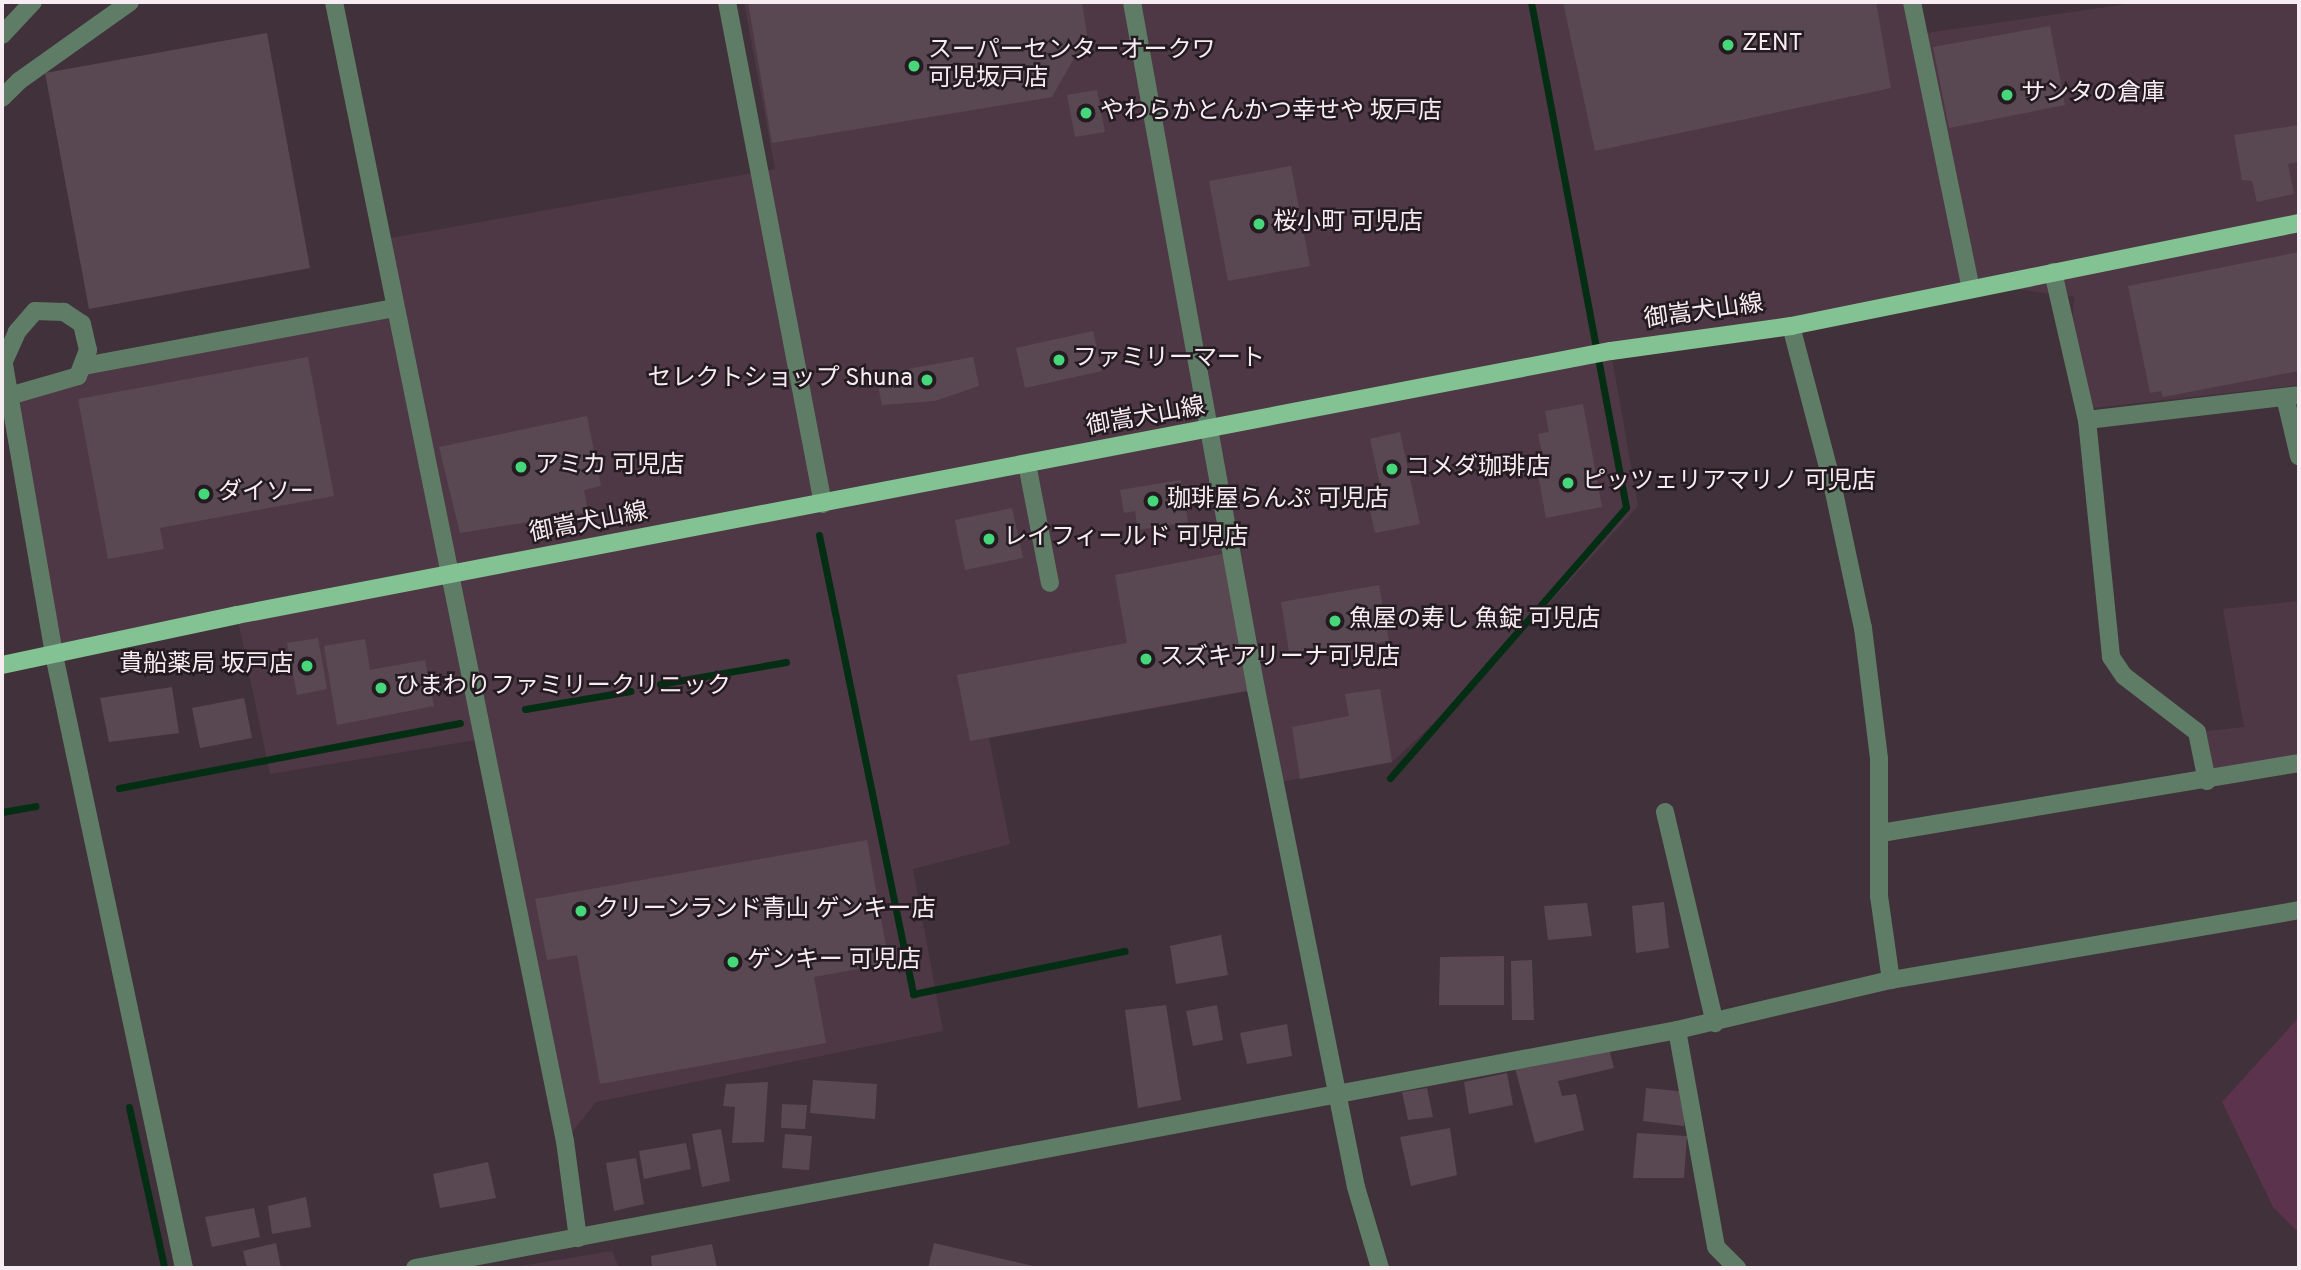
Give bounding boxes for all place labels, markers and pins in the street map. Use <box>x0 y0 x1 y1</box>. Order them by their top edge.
place label: ZENT <box>1742 31 1803 59</box>
marker: ZENT <box>1720 37 1736 53</box>
place label: スーパーセンターオークワ 可児坂戸店 <box>928 38 1216 94</box>
marker: スーパーセンターオークワ 可児坂戸店 <box>906 58 922 74</box>
place label: サンタの倉庫 <box>2021 81 2165 109</box>
marker: サンタの倉庫 <box>1999 87 2015 103</box>
place label: やわらかとんかつ幸せや 坂戸店 <box>1100 99 1442 127</box>
marker: やわらかとんかつ幸せや 坂戸店 <box>1078 105 1094 121</box>
place label: 桜小町 可児店 <box>1273 210 1423 238</box>
marker: 桜小町 可児店 <box>1251 216 1267 232</box>
place label: ファミリーマート <box>1073 346 1265 374</box>
marker: ファミリーマート <box>1051 352 1067 368</box>
place label: セレクトショップ Shuna <box>648 366 913 394</box>
marker: セレクトショップ Shuna <box>919 372 935 388</box>
place label: アミカ 可児店 <box>535 453 685 481</box>
place label: コメダ珈琲店 <box>1406 455 1550 483</box>
marker: アミカ 可児店 <box>513 459 529 475</box>
marker: コメダ珈琲店 <box>1384 461 1400 477</box>
place label: ピッツェリアマリノ 可児店 <box>1582 469 1876 497</box>
marker: ピッツェリアマリノ 可児店 <box>1560 475 1576 491</box>
place label: ダイソー <box>218 480 314 508</box>
marker: ダイソー <box>196 486 212 502</box>
place label: 珈琲屋らんぷ 可児店 <box>1167 487 1389 515</box>
marker: 珈琲屋らんぷ 可児店 <box>1145 493 1161 509</box>
place label: レイフィールド 可児店 <box>1003 525 1249 553</box>
marker: レイフィールド 可児店 <box>981 531 997 547</box>
place label: 魚屋の寿し 魚錠 可児店 <box>1349 607 1600 635</box>
marker: 魚屋の寿し 魚錠 可児店 <box>1327 613 1343 629</box>
place label: スズキアリーナ可児店 <box>1160 645 1400 673</box>
marker: スズキアリーナ可児店 <box>1138 651 1154 667</box>
place label: 貴船薬局 坂戸店 <box>119 652 293 680</box>
marker: 貴船薬局 坂戸店 <box>299 658 315 674</box>
place label: ひまわりファミリークリニック <box>395 674 731 702</box>
marker: ひまわりファミリークリニック <box>373 680 389 696</box>
place label: クリーンランド青山 ゲンキー店 <box>595 897 937 925</box>
marker: クリーンランド青山 ゲンキー店 <box>573 903 589 919</box>
place label: ゲンキー 可児店 <box>747 948 921 976</box>
marker: ゲンキー 可児店 <box>725 954 741 970</box>

